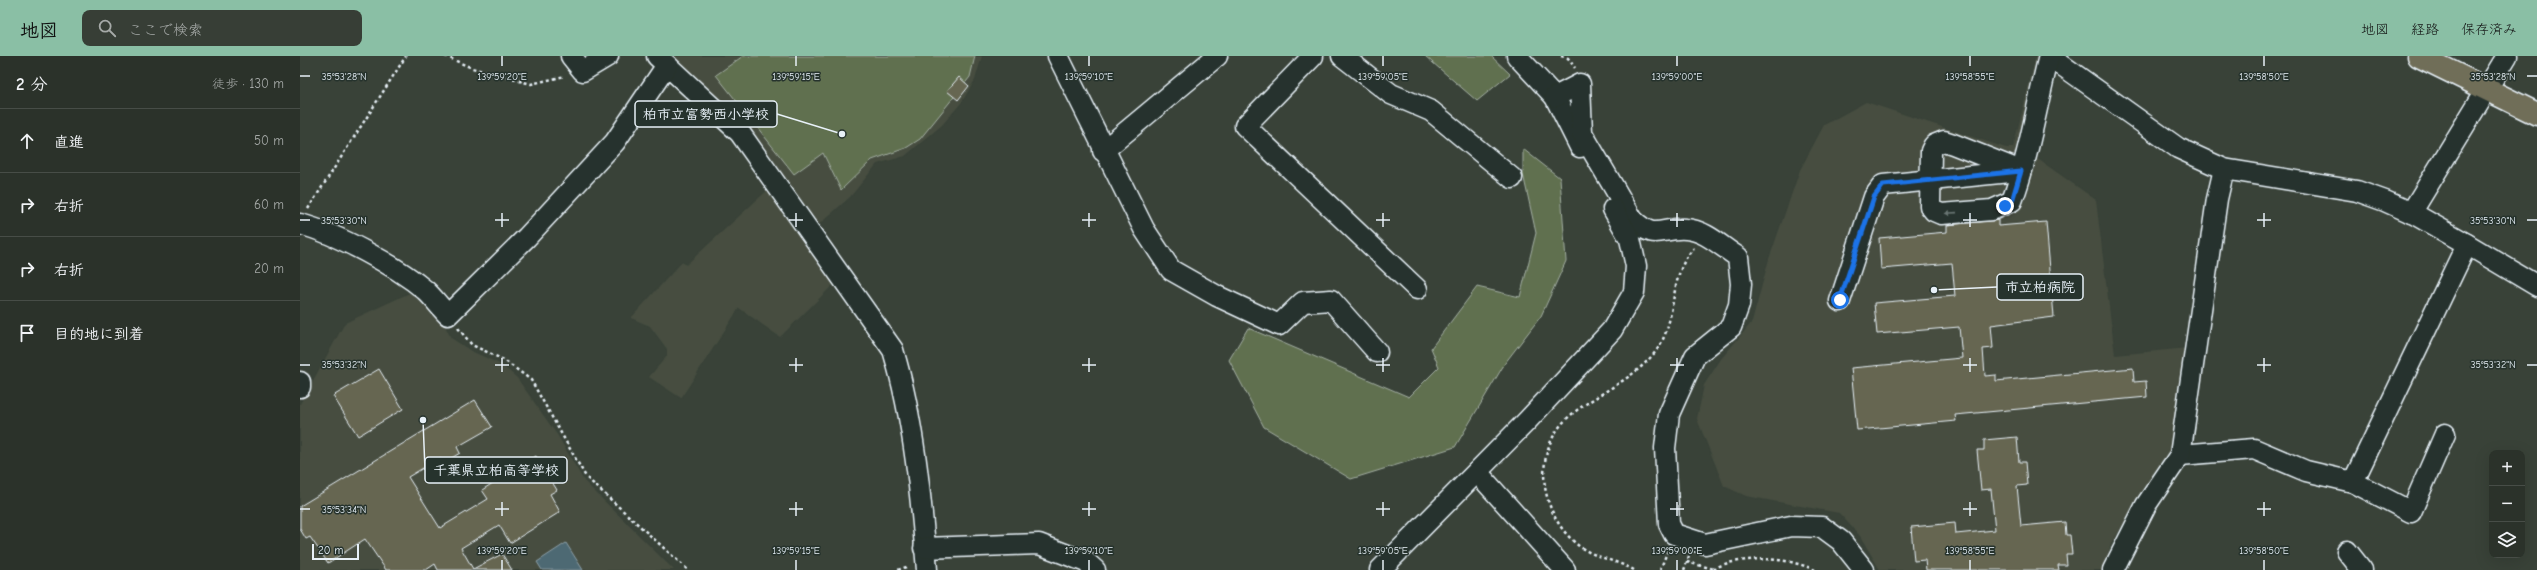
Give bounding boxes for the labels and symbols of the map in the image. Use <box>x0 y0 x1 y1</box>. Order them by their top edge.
text: 35°53'28"N <box>321 71 367 83</box>
text: 139°59'20"E <box>477 71 527 83</box>
text: 139°59'15"E <box>772 71 820 83</box>
text: 139°59'10"E <box>1065 71 1113 83</box>
text: 139°59'05"E <box>1358 71 1408 83</box>
text: 139°59'00"E <box>1652 71 1702 83</box>
text: 139°58'55"E <box>1946 71 1994 83</box>
text: 139°58'50"E <box>2239 71 2289 83</box>
text: 35°53'28"N <box>2470 71 2516 83</box>
callout: 柏市立富勢西小学校 <box>635 101 777 127</box>
text: 柏市立富勢西小学校 <box>643 106 769 123</box>
route end <box>1996 197 2014 215</box>
one-way arrow <box>1945 210 1957 217</box>
text: 35°53'30"N <box>321 215 367 227</box>
text: 35°53'30"N <box>2470 215 2516 227</box>
callout: 市立柏病院 <box>1997 274 2083 300</box>
text: 市立柏病院 <box>2005 279 2075 296</box>
route start <box>1831 291 1849 309</box>
text: 35°53'32"N <box>321 359 367 371</box>
text: 35°53'32"N <box>2470 359 2516 371</box>
callout: 千葉県立柏高等学校 <box>425 457 567 483</box>
text: 千葉県立柏高等学校 <box>433 462 559 479</box>
text: 35°53'34"N <box>322 504 366 516</box>
scale bar <box>312 542 359 561</box>
text: 139°59'20"E <box>477 545 527 557</box>
text: 139°59'15"E <box>772 545 820 557</box>
text: 139°59'10"E <box>1065 545 1113 557</box>
text: 139°59'05"E <box>1358 545 1408 557</box>
text: 139°59'00"E <box>1652 545 1702 557</box>
text: 139°58'55"E <box>1946 545 1994 557</box>
text: 139°58'50"E <box>2239 545 2289 557</box>

